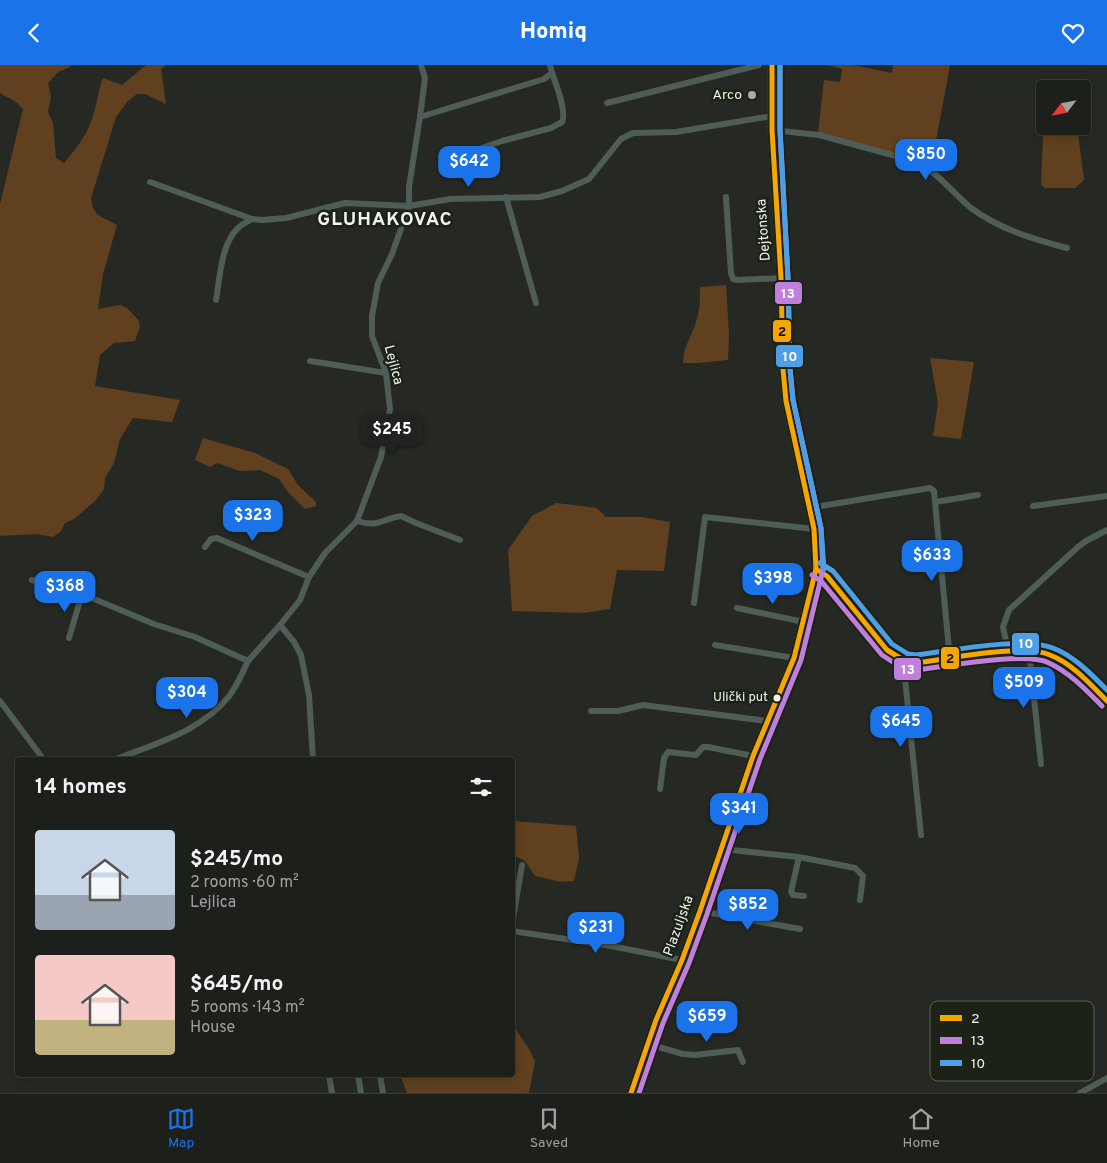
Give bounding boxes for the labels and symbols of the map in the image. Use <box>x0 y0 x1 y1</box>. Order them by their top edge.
north arrow <box>1036 80 1091 135</box>
place label: Arco <box>712 87 742 104</box>
marker: Arco <box>746 89 758 101</box>
pin: $850 <box>896 139 956 181</box>
pin: $642 <box>439 145 499 188</box>
street label: Dejtonska <box>753 198 775 262</box>
district label: GLUHAKOVAC <box>317 208 453 232</box>
line badge: 13 <box>774 281 803 305</box>
text: 13 <box>781 286 795 303</box>
line badge: 2 <box>772 319 792 343</box>
text: 2 <box>778 324 786 341</box>
street label: Lejlica <box>380 343 406 387</box>
line badge: 10 <box>775 344 804 368</box>
text: 10 <box>783 349 797 366</box>
pin: $245 <box>362 413 422 456</box>
pin: $323 <box>223 499 283 542</box>
pin: $633 <box>902 539 962 582</box>
pin: $398 <box>743 563 803 605</box>
pin: $368 <box>35 571 95 613</box>
line badge: 10 <box>1011 632 1040 656</box>
text: 10 <box>1019 636 1033 653</box>
line badge: 2 <box>940 646 960 670</box>
text: 2 <box>946 651 954 668</box>
line badge: 13 <box>893 657 922 681</box>
text: 13 <box>901 662 915 679</box>
pin: $509 <box>994 667 1054 709</box>
pin: $304 <box>157 677 217 719</box>
place label: Ulički put <box>713 690 768 706</box>
marker: Ulički put <box>772 693 782 703</box>
pin: $645 <box>871 705 931 748</box>
pin: $341 <box>709 793 769 835</box>
pin: $852 <box>718 889 778 931</box>
street label: Plazuljska <box>660 893 698 959</box>
pin: $231 <box>566 911 626 954</box>
pin: $659 <box>677 1001 737 1043</box>
legend <box>930 1001 1094 1081</box>
text: 2 <box>971 1011 980 1028</box>
text: 13 <box>971 1033 985 1050</box>
text: 10 <box>971 1056 985 1073</box>

